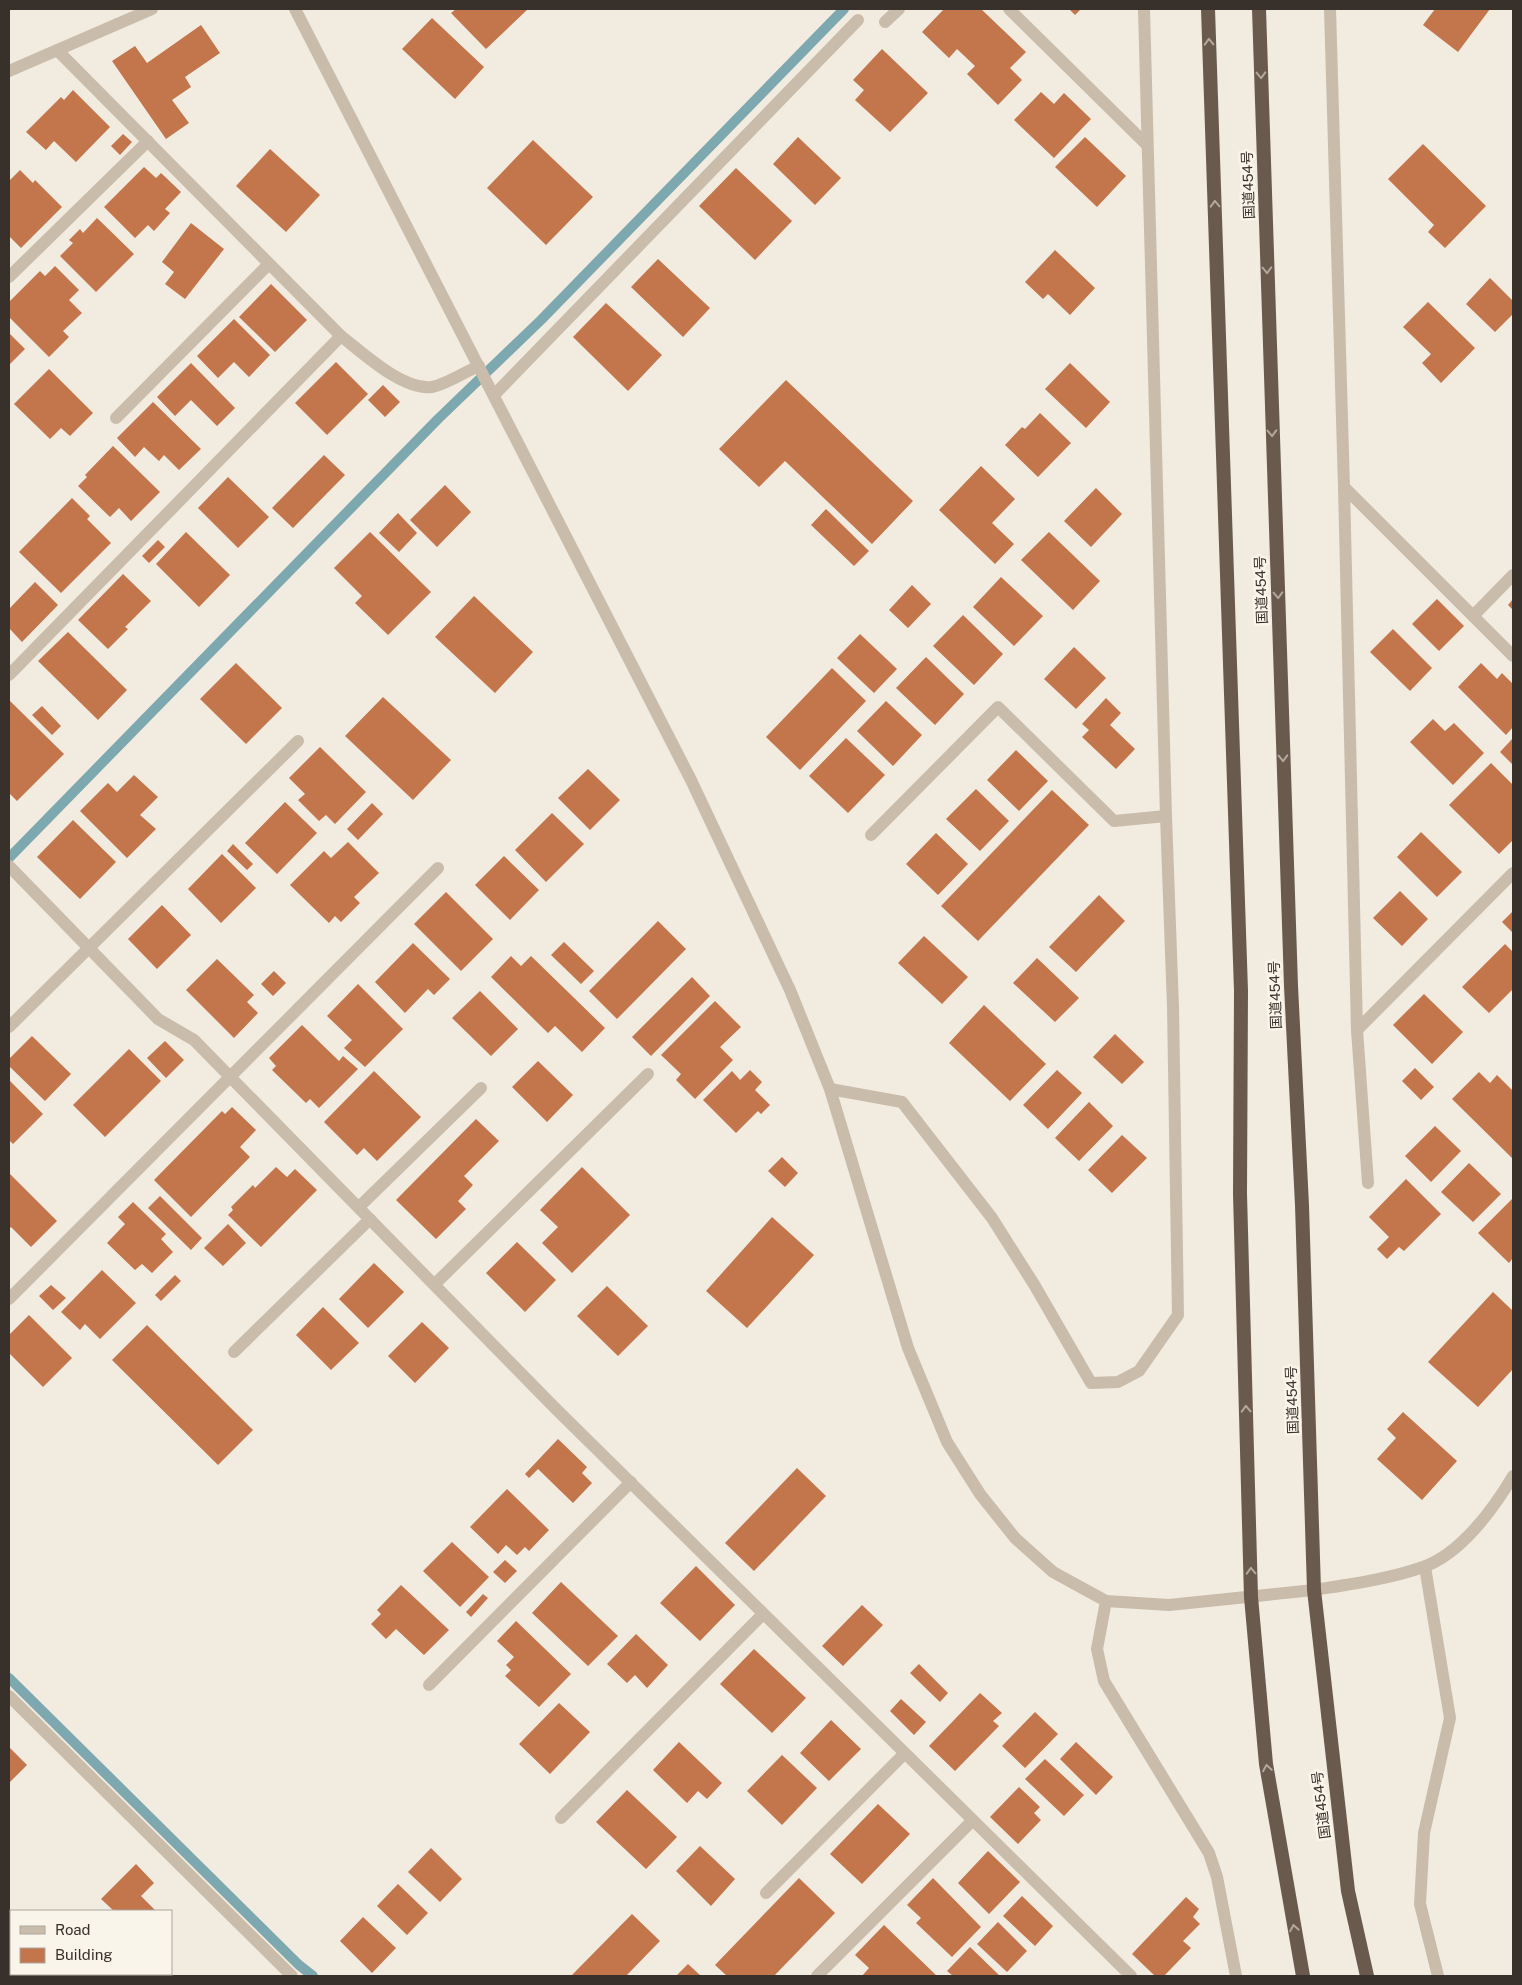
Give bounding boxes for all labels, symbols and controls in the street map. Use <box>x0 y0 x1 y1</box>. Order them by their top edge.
one-way arrow <box>1204 37 1215 45</box>
one-way arrow <box>1255 71 1266 79</box>
street label: 国道454号 <box>1239 151 1257 219</box>
one-way arrow <box>1210 200 1220 208</box>
one-way arrow <box>1262 267 1272 275</box>
one-way arrow <box>1267 429 1278 437</box>
street label: 国道454号 <box>1252 556 1270 624</box>
one-way arrow <box>1272 591 1283 599</box>
one-way arrow <box>1278 754 1288 762</box>
street label: 国道454号 <box>1266 961 1284 1029</box>
street label: 国道454号 <box>1283 1366 1301 1434</box>
one-way arrow <box>1241 1405 1252 1413</box>
one-way arrow <box>1245 1567 1256 1575</box>
one-way arrow <box>1262 1764 1273 1772</box>
street label: 国道454号 <box>1309 1770 1333 1840</box>
legend <box>10 1910 172 1975</box>
text: Road <box>55 1921 91 1938</box>
one-way arrow <box>1290 1924 1300 1933</box>
text: Building <box>55 1946 113 1963</box>

